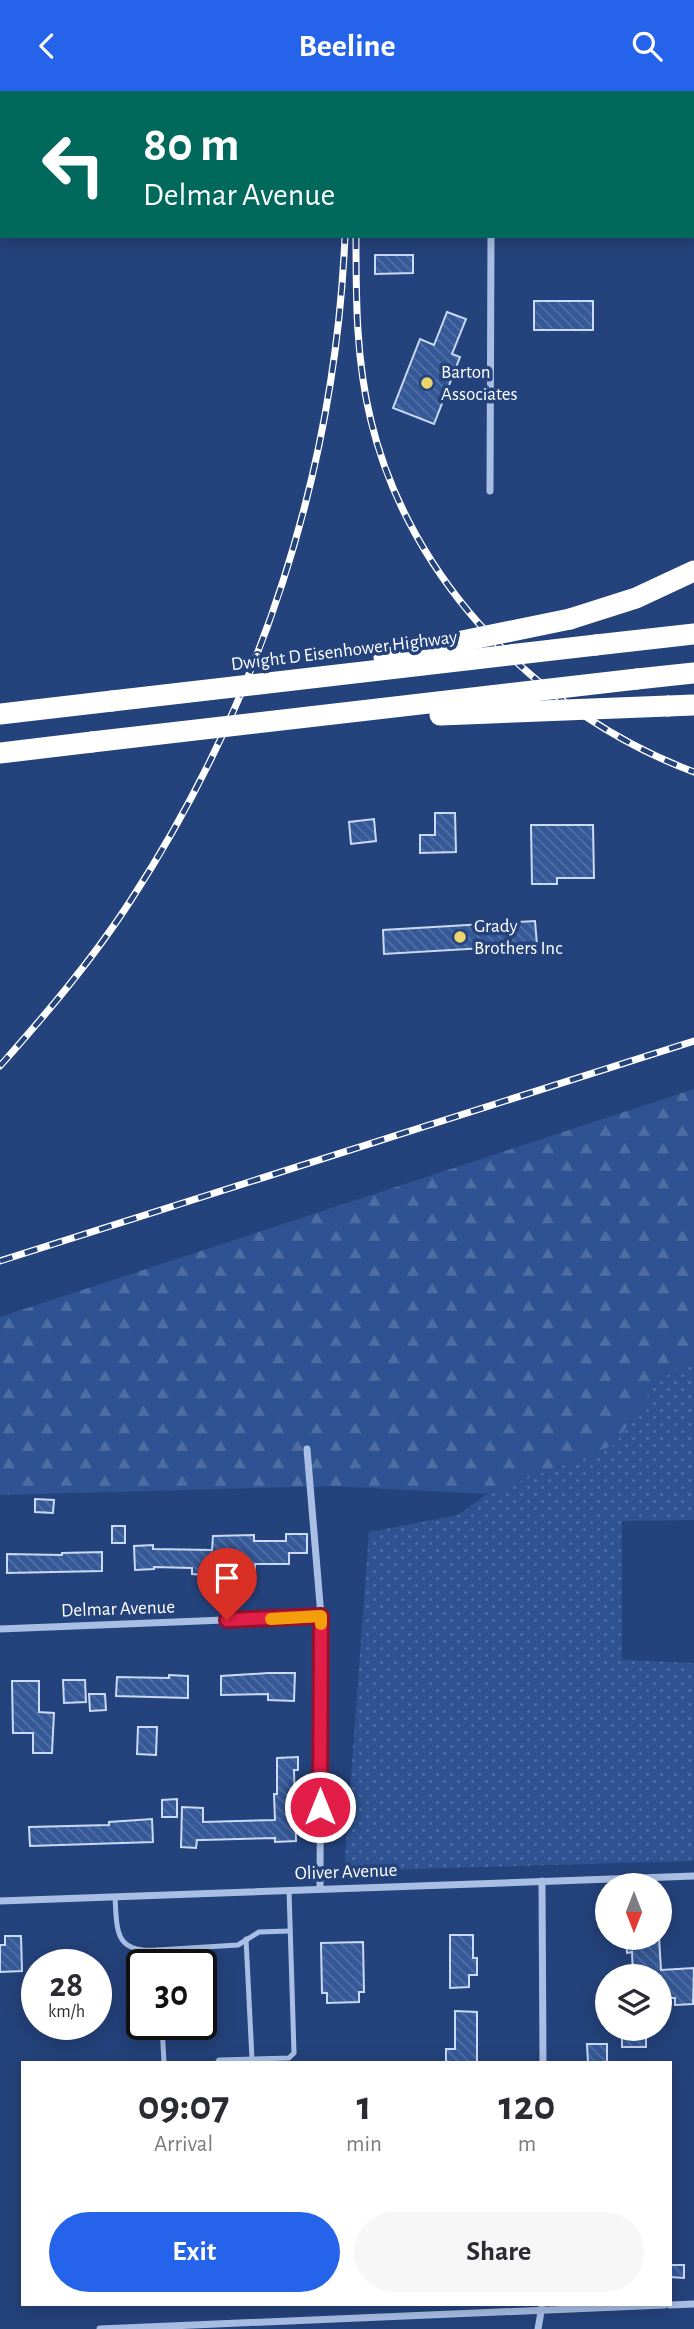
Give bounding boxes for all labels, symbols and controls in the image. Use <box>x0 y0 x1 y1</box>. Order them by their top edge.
icon: back <box>28 27 66 65</box>
icon: search <box>628 27 666 65</box>
text: Beeline <box>298 30 396 62</box>
icon: left <box>28 119 119 210</box>
text: 80 m <box>143 121 240 170</box>
text: Delmar Avenue <box>143 179 335 211</box>
place label: Barton Associates <box>441 363 518 404</box>
marker: Barton Associates <box>419 375 435 391</box>
street label: Dwight D Eisenhower Highway <box>230 628 458 674</box>
place label: Grady Brothers Inc <box>474 917 562 958</box>
marker: Grady Brothers Inc <box>452 929 468 945</box>
pin <box>197 1548 257 1620</box>
icon: arrive <box>208 1559 246 1597</box>
street label: Delmar Avenue <box>61 1598 175 1620</box>
position arrow <box>283 1770 357 1844</box>
street label: Oliver Avenue <box>294 1861 398 1883</box>
north arrow <box>595 1873 672 1949</box>
map controls <box>595 1873 672 2041</box>
speed limit sign: 30 <box>126 1949 217 2040</box>
button: layers <box>595 1964 672 2041</box>
text: 28 <box>50 1968 83 2003</box>
text: km/h <box>48 2003 85 2021</box>
text: 09:07 <box>138 2085 229 2127</box>
text: 1 <box>356 2085 372 2127</box>
text: 120 <box>499 2085 555 2127</box>
text: Arrival <box>154 2133 213 2156</box>
text: min <box>346 2133 382 2156</box>
text: m <box>518 2133 536 2156</box>
button: Exit <box>49 2212 340 2292</box>
button: Share <box>354 2212 644 2292</box>

